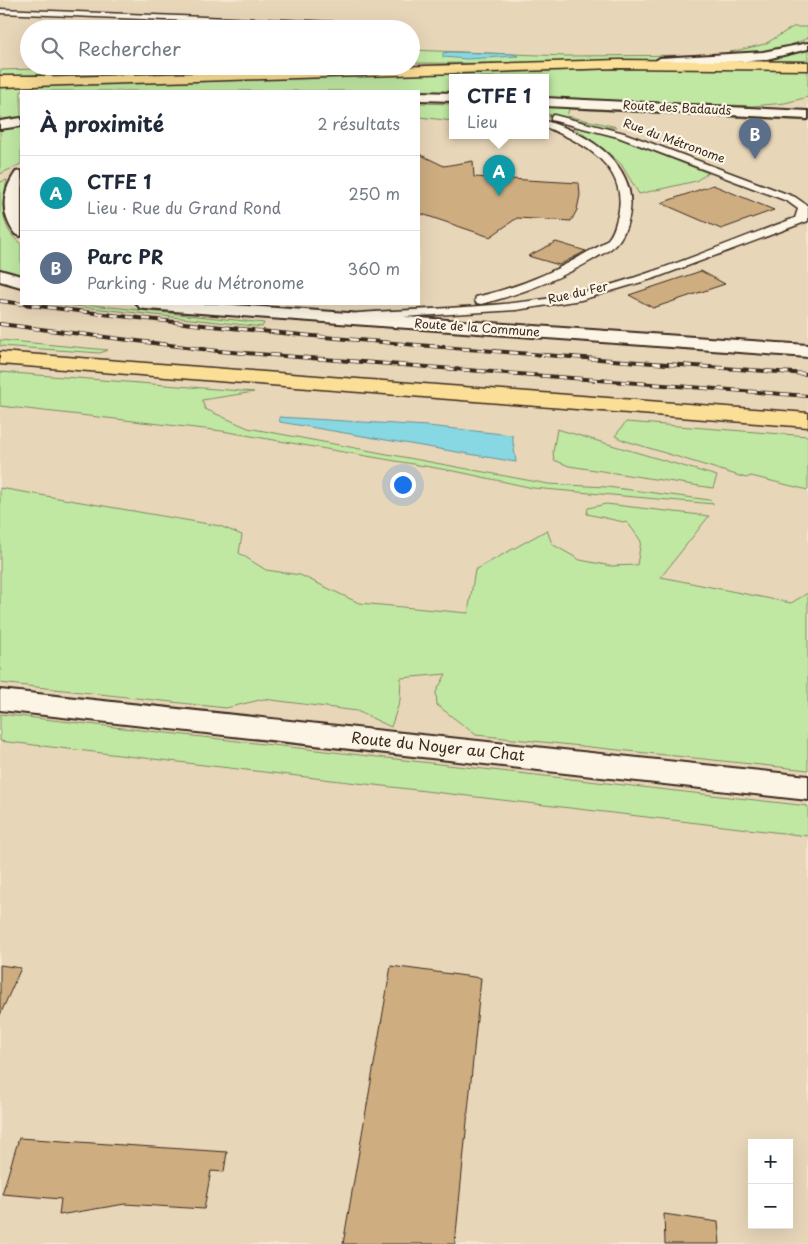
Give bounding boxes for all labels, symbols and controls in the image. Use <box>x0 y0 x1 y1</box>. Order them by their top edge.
search box <box>20 20 420 75</box>
icon: search <box>38 34 66 62</box>
text: Rechercher <box>78 34 181 62</box>
popup <box>449 74 549 139</box>
text: CTFE 1 <box>467 81 531 109</box>
street label: Route des Badauds <box>622 95 732 119</box>
text: À proximité <box>40 107 164 139</box>
text: Lieu <box>467 109 498 133</box>
text: 2 résultats <box>317 111 400 135</box>
street label: Rue du Métronome <box>621 113 728 167</box>
pin: B <box>739 118 771 159</box>
pin: A <box>483 155 515 196</box>
text: CTFE 1 <box>87 167 151 195</box>
text: A <box>50 181 62 205</box>
text: 250 m <box>349 181 400 205</box>
text: Lieu · Rue du Grand Rond <box>87 195 281 219</box>
text: Parc PR <box>87 242 163 270</box>
text: B <box>51 256 61 280</box>
text: 360 m <box>348 256 400 280</box>
text: Parking · Rue du Métronome <box>87 270 304 294</box>
street label: Rue du Fer <box>546 276 610 308</box>
street label: Route de la Commune <box>414 314 541 340</box>
your location <box>390 472 416 498</box>
street label: Route du Noyer au Chat <box>350 725 526 766</box>
map controls <box>748 1139 793 1229</box>
button: + <box>748 1139 793 1184</box>
button: − <box>748 1184 793 1229</box>

